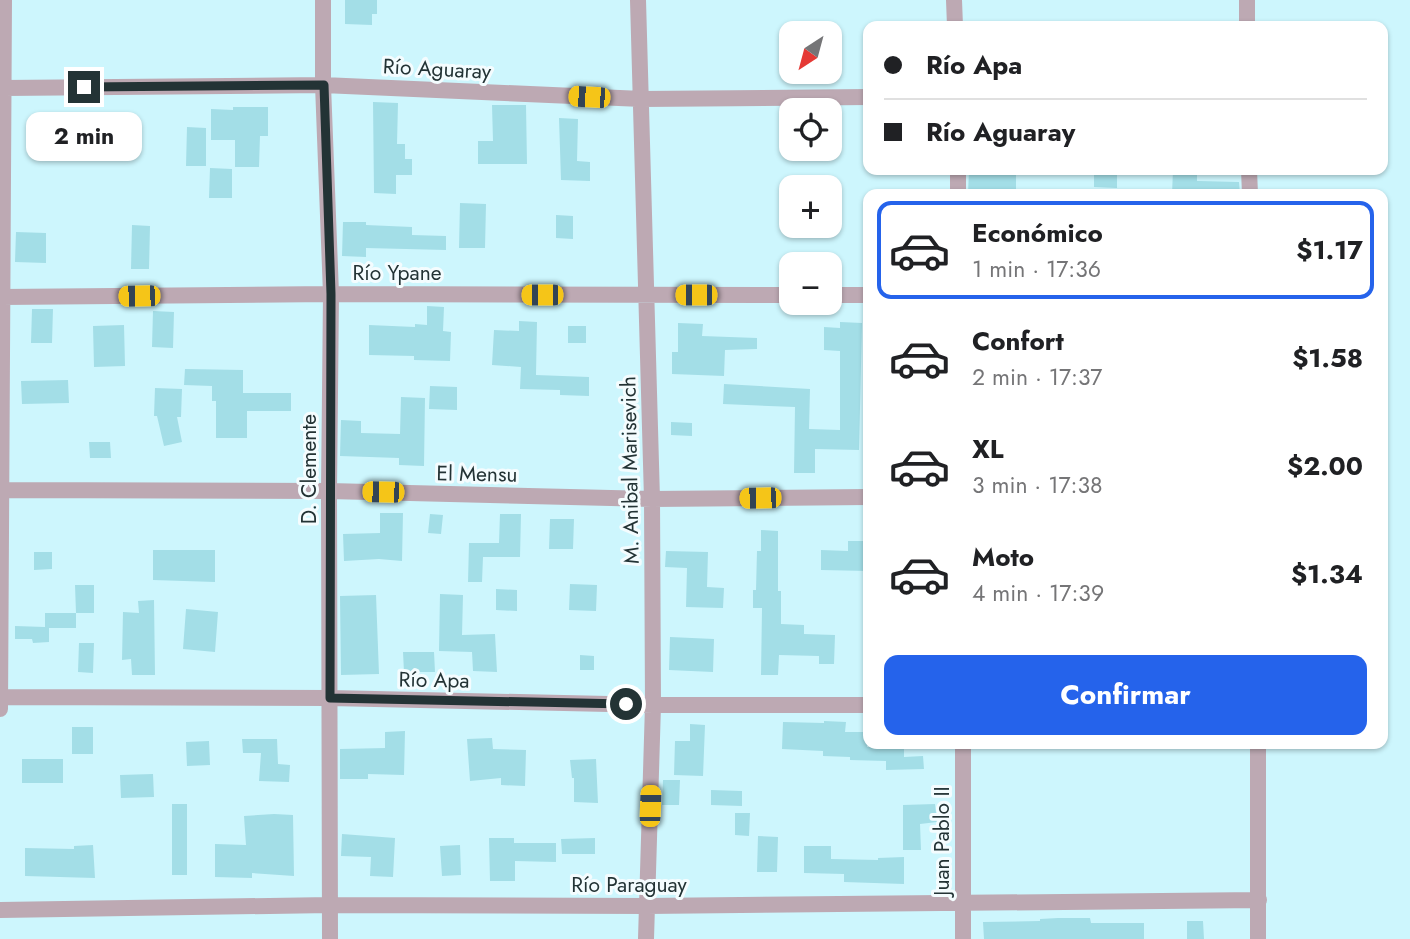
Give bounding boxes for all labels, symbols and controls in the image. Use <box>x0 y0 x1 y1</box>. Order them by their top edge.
north arrow <box>779 21 842 84</box>
map controls <box>779 21 842 315</box>
text: Río Apa <box>926 46 1022 84</box>
street label: Río Aguaray <box>382 51 493 87</box>
route end <box>68 71 100 103</box>
car <box>568 85 611 109</box>
button: locate <box>779 98 842 161</box>
callout: 2 min <box>26 112 142 160</box>
text: Río Aguaray <box>926 113 1075 151</box>
text: 2 min <box>54 119 114 153</box>
button: + <box>779 175 842 238</box>
text: Económico <box>972 214 1103 252</box>
icon: car <box>888 219 951 282</box>
text: $1.17 <box>1296 231 1363 269</box>
button: − <box>779 252 842 315</box>
text: 1 min · 17:36 <box>972 252 1101 286</box>
street label: Río Ypane <box>353 258 442 288</box>
car <box>118 285 161 307</box>
car <box>522 285 564 306</box>
car <box>676 285 718 306</box>
text: Confort <box>972 322 1064 360</box>
icon: car <box>888 327 951 390</box>
text: $1.58 <box>1292 339 1363 377</box>
text: 2 min · 17:37 <box>972 360 1102 394</box>
street label: M. Anibal Marisevich <box>613 376 647 564</box>
street label: D. Clemente <box>294 414 324 524</box>
text: XL <box>972 430 1004 468</box>
icon: car <box>888 435 951 498</box>
text: $2.00 <box>1287 447 1363 485</box>
street label: El Mensu <box>436 458 518 490</box>
text: 3 min · 17:38 <box>972 468 1103 502</box>
car <box>362 481 405 503</box>
car <box>739 487 782 509</box>
text: Moto <box>972 538 1034 576</box>
icon: car <box>888 543 951 606</box>
text: $1.34 <box>1291 555 1363 593</box>
text: 4 min · 17:39 <box>972 576 1104 610</box>
button: Confirmar <box>884 655 1367 735</box>
street label: Río Apa <box>398 664 470 696</box>
route start <box>610 688 642 720</box>
car <box>639 785 662 827</box>
street label: Juan Pablo II <box>927 786 957 899</box>
street label: Río Paraguay <box>571 870 688 900</box>

